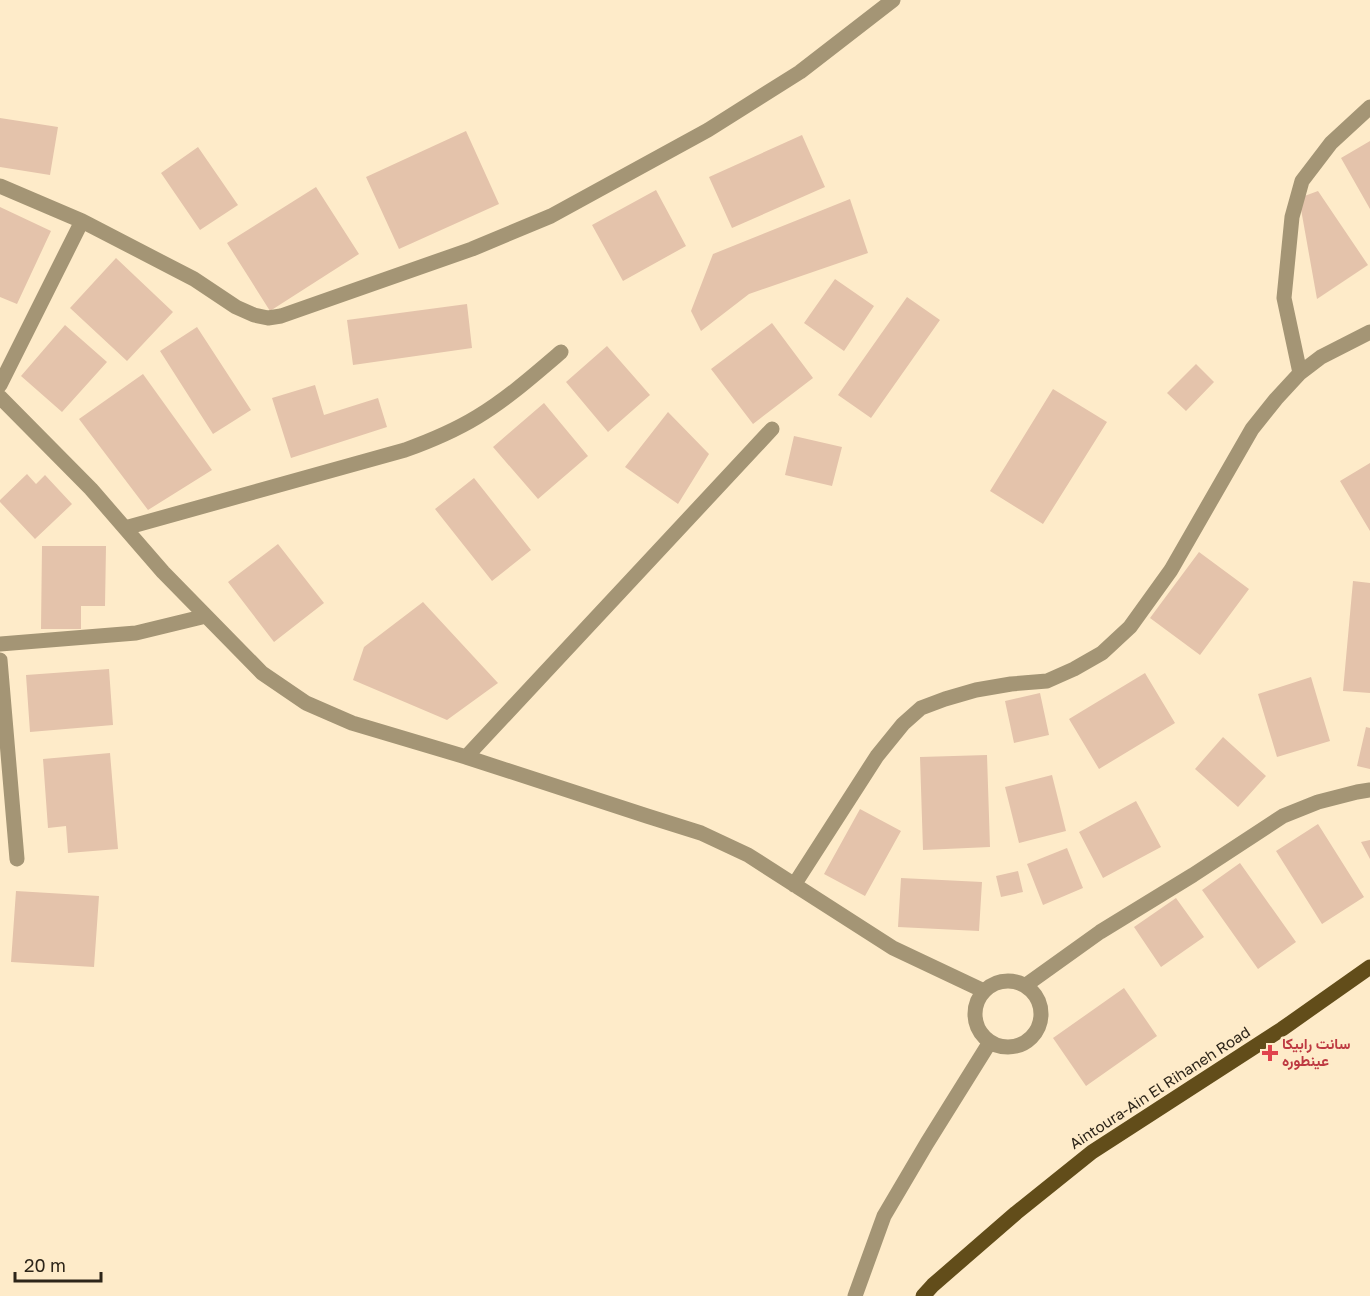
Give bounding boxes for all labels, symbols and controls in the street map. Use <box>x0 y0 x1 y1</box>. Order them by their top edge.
street label: Aintoura-Ain El Rihaneh Road <box>1066 1022 1253 1152</box>
place label: سانت رابيكا عينطوره <box>1282 1034 1350 1070</box>
marker: سانت رابيكا عينطوره <box>1263 1046 1277 1060</box>
scale bar <box>15 1245 100 1283</box>
text: 20 m <box>24 1254 66 1276</box>

